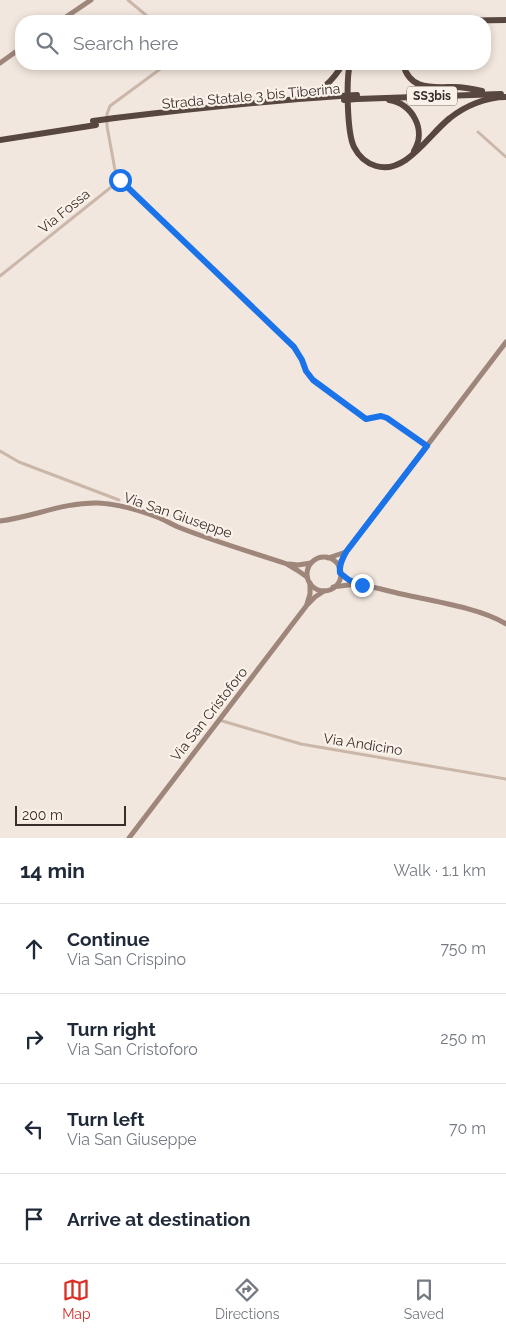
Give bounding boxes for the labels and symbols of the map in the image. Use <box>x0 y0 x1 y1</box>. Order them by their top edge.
street label: Strada Statale 3 bis Tiberina <box>161 80 341 112</box>
road number: SS3bis <box>407 86 457 105</box>
route start <box>109 169 132 192</box>
street label: Via Fossa <box>35 186 93 236</box>
street label: Via San Giuseppe <box>122 489 234 541</box>
route end <box>351 574 374 597</box>
street label: Via San Cristoforo <box>167 664 251 764</box>
street label: Via Andicino <box>322 730 404 758</box>
scale bar <box>15 803 126 826</box>

